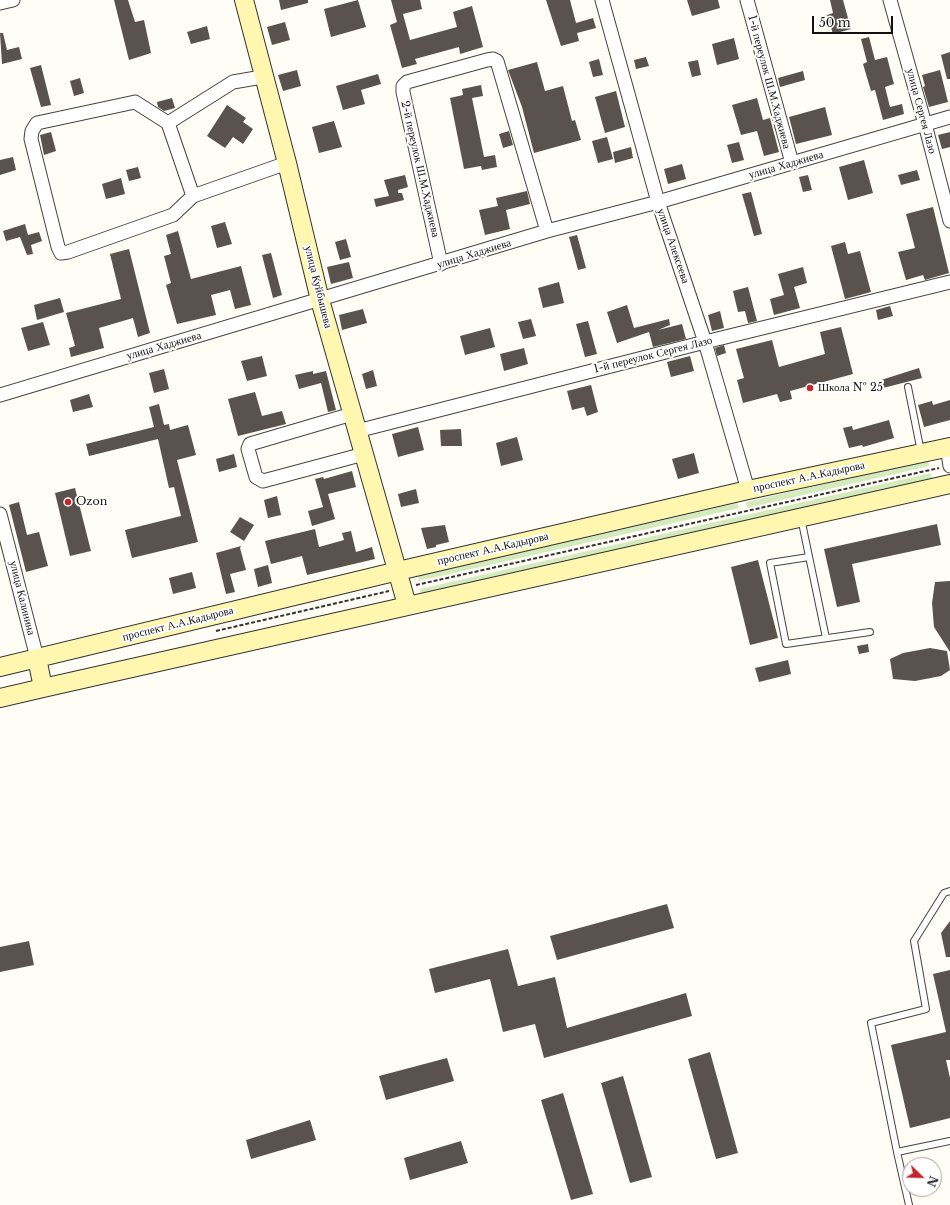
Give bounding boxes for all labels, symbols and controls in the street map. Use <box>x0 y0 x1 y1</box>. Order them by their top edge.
scale bar <box>814 8 895 34</box>
street label: 1-й переулок Ш.М.Хаджиева <box>745 14 793 150</box>
text: 50 m <box>819 15 851 30</box>
street label: улица Сергея Лазо <box>903 67 939 155</box>
street label: 2-й переулок Ш.М.Хаджиева <box>398 99 442 239</box>
street label: улица Хаджиева <box>747 148 825 182</box>
street label: улица Алексеева <box>654 207 692 285</box>
street label: улица Хаджиева <box>435 236 513 272</box>
street label: улица Куйбышева <box>301 244 335 330</box>
street label: улица Хаджиева <box>125 329 203 363</box>
street label: 1-й переулок Сергея Лазо <box>592 334 714 376</box>
place label: Школа № 25 <box>818 381 883 395</box>
marker: Школа № 25 <box>805 383 815 393</box>
street label: проспект А.А.Кадырова <box>752 459 866 495</box>
place label: Ozon <box>76 495 107 509</box>
marker: Ozon <box>63 497 73 507</box>
street label: проспект А.А.Кадырова <box>436 530 550 568</box>
street label: улица Калинина <box>6 559 38 637</box>
street label: проспект А.А.Кадырова <box>121 604 235 644</box>
north arrow <box>902 1157 942 1197</box>
text: N <box>924 1174 941 1189</box>

